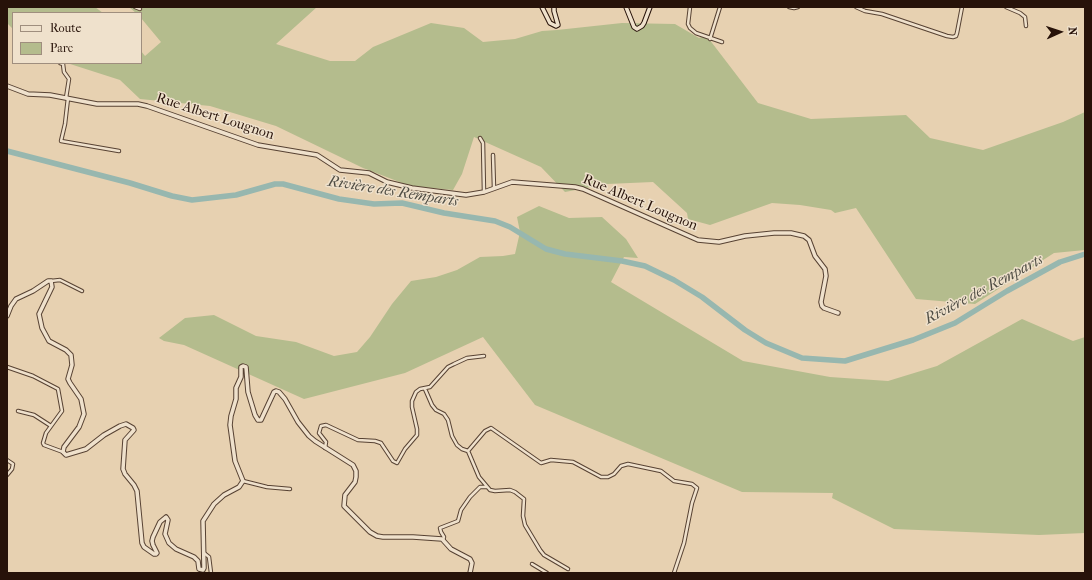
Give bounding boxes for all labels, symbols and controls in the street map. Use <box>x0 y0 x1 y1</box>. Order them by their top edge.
legend <box>12 12 142 64</box>
north arrow <box>1040 12 1080 52</box>
text: Route <box>50 21 82 35</box>
text: N <box>1066 27 1079 36</box>
text: Parc <box>50 41 73 55</box>
street label: Rue Albert Lougnon <box>154 90 276 144</box>
street label: Rue Albert Lougnon <box>580 171 700 235</box>
water label: Rivière des Remparts <box>327 173 459 211</box>
water label: Rivière des Remparts <box>922 251 1046 329</box>

